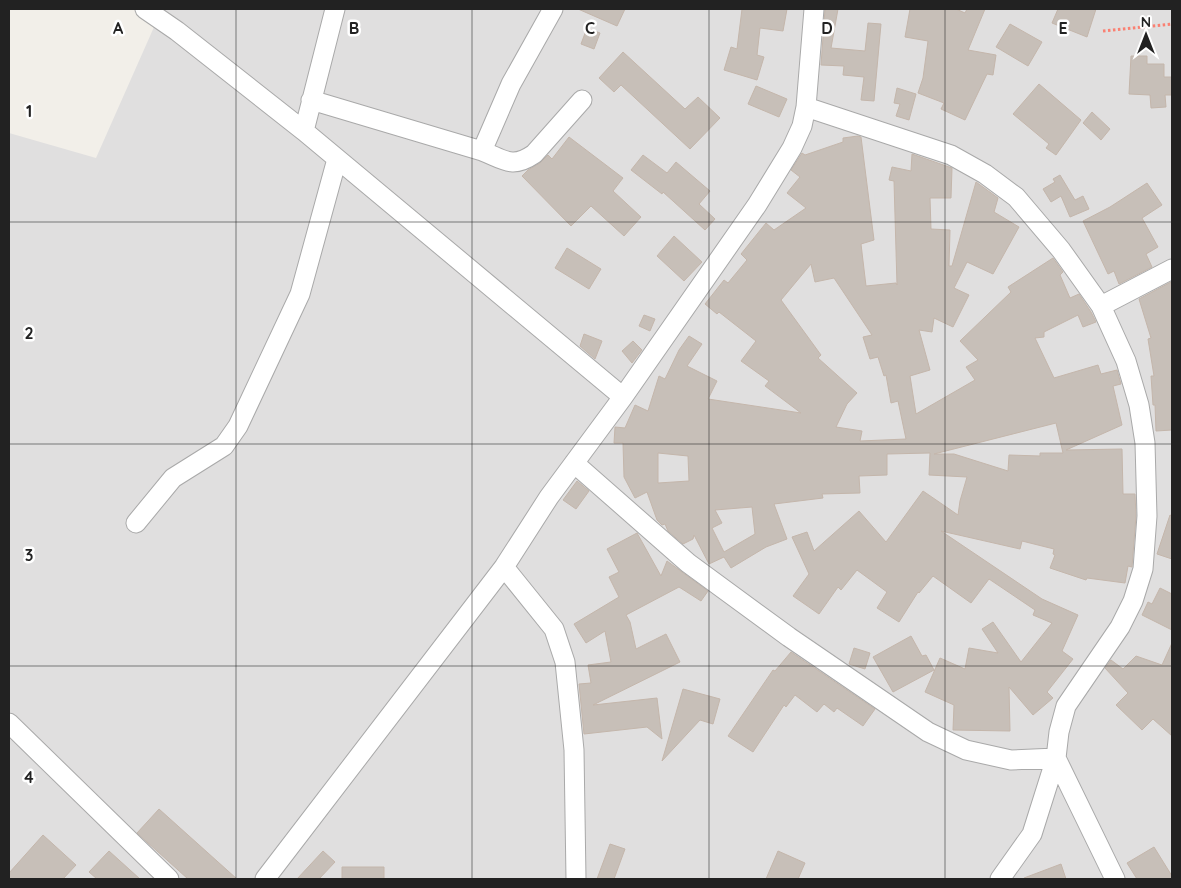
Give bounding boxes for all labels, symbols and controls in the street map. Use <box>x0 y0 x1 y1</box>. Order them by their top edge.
north arrow <box>1121 10 1171 60</box>
text: N <box>1141 13 1151 31</box>
text: A <box>113 18 124 38</box>
text: B <box>349 18 359 38</box>
text: C <box>585 18 595 38</box>
text: D <box>821 18 833 38</box>
text: E <box>1058 18 1068 38</box>
text: 1 <box>26 101 32 121</box>
text: 2 <box>24 323 34 343</box>
text: 3 <box>25 545 33 565</box>
text: 4 <box>24 767 34 787</box>

